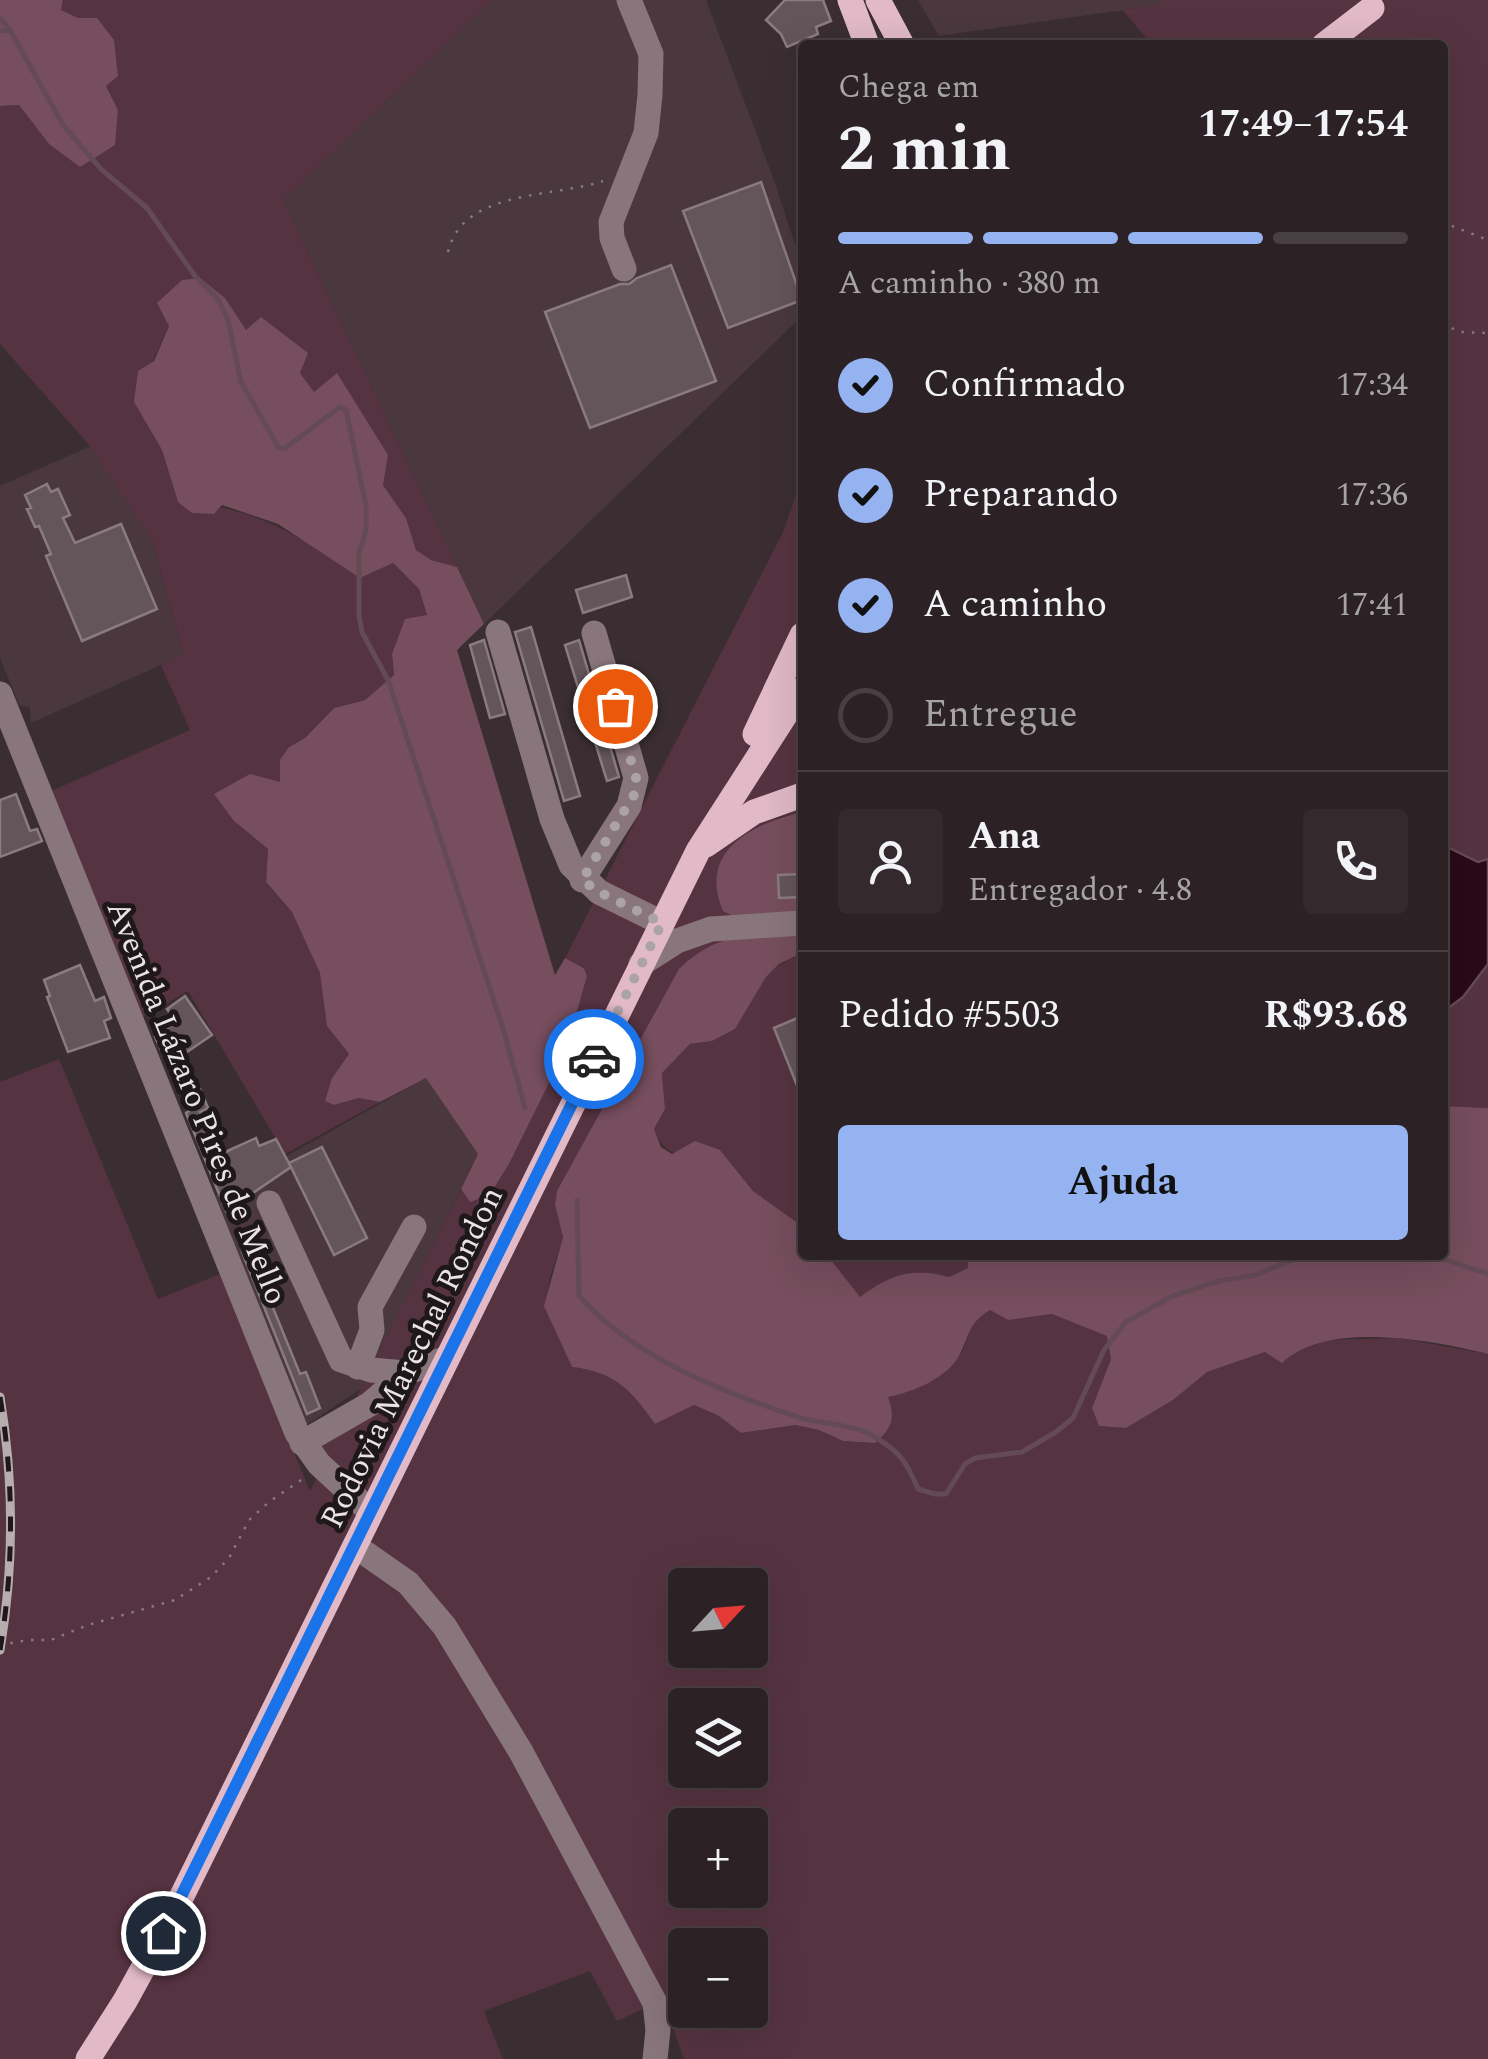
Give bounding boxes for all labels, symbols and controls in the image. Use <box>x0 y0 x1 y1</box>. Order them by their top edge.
text: Chega em <box>838 63 979 112</box>
text: 17:49–17:54 <box>1198 96 1408 154</box>
text: 2 min <box>838 100 1011 199</box>
text: A caminho · 380 m <box>838 259 1100 308</box>
text: Confirmado <box>923 356 1126 414</box>
icon: check <box>838 358 893 413</box>
text: 17:34 <box>1336 361 1408 410</box>
text: Preparando <box>923 466 1119 524</box>
icon: check <box>838 468 893 523</box>
text: 17:36 <box>1336 471 1408 520</box>
text: A caminho <box>923 576 1107 634</box>
icon: check <box>838 578 893 633</box>
text: 17:41 <box>1336 581 1408 630</box>
pin <box>573 664 658 749</box>
icon: bag <box>588 679 643 734</box>
text: Entregue <box>923 686 1078 744</box>
text: Ana <box>968 808 1040 866</box>
button: person <box>838 809 943 914</box>
button: phone <box>1303 809 1408 914</box>
text: Entregador · 4.8 <box>968 866 1192 915</box>
street label: Avenida Lázaro Pires de Mello <box>93 893 300 1312</box>
text: Pedido #5503 <box>838 987 1059 1045</box>
text: R$93.68 <box>1264 987 1408 1045</box>
courier <box>544 1009 644 1109</box>
icon: car <box>567 1032 622 1087</box>
button: Ajuda <box>838 1125 1408 1240</box>
street label: Rodovia Marechal Rondon <box>308 1178 517 1537</box>
north arrow <box>668 1568 768 1668</box>
map controls <box>668 1568 768 2028</box>
button: layers <box>668 1688 768 1788</box>
button: + <box>668 1808 768 1908</box>
pin <box>121 1891 206 1976</box>
icon: home <box>136 1906 191 1961</box>
button: − <box>668 1928 768 2028</box>

